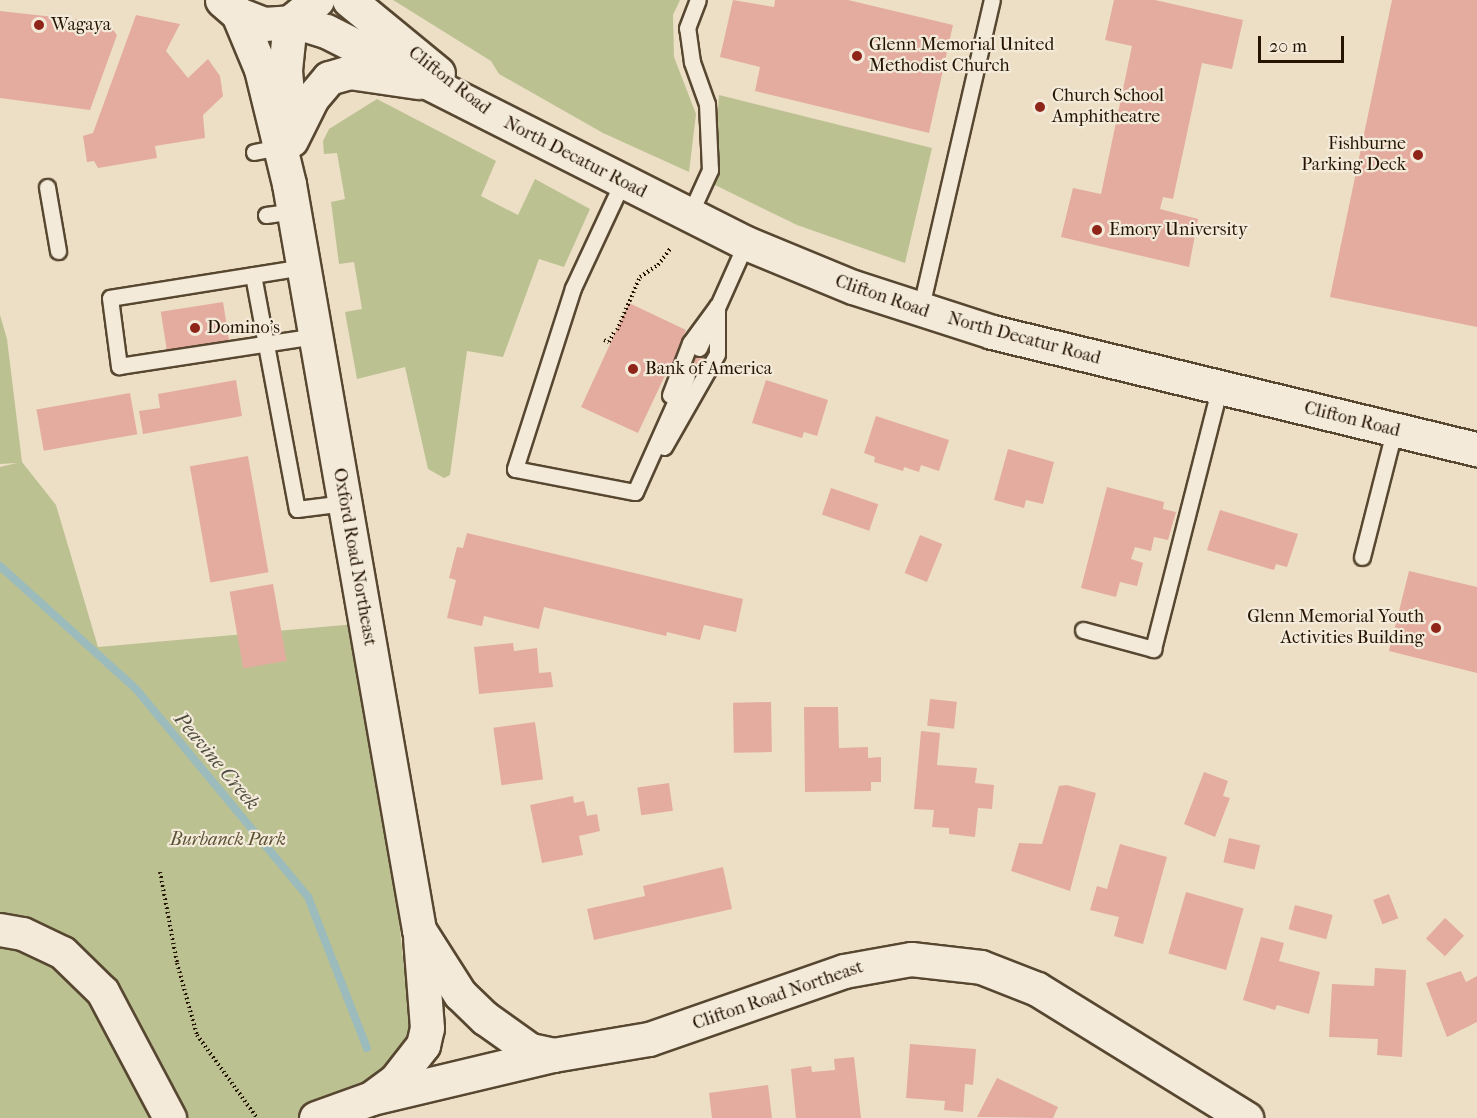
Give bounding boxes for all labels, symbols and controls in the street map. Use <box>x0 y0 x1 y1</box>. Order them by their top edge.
place label: Wagaya <box>51 14 111 36</box>
marker: Wagaya <box>32 18 46 32</box>
scale bar <box>1261 24 1346 62</box>
place label: Glenn Memorial United Methodist Church <box>869 35 1054 78</box>
text: 20 m <box>1269 36 1307 57</box>
street label: Clifton Road <box>404 42 494 120</box>
marker: Glenn Memorial United Methodist Church <box>850 49 864 63</box>
place label: Church School Amphitheatre <box>1052 86 1164 128</box>
marker: Church School Amphitheatre <box>1033 100 1047 114</box>
street label: North Decatur Road <box>500 113 650 203</box>
place label: Fishburne Parking Deck <box>1301 134 1406 176</box>
marker: Fishburne Parking Deck <box>1411 148 1425 162</box>
place label: Emory University <box>1109 219 1247 241</box>
marker: Emory University <box>1090 223 1104 237</box>
street label: Clifton Road <box>832 271 932 323</box>
street label: North Decatur Road <box>945 308 1103 370</box>
place label: Domino's <box>207 317 280 339</box>
marker: Domino's <box>188 321 202 335</box>
place label: Bank of America <box>645 358 772 380</box>
marker: Bank of America <box>626 362 640 376</box>
street label: Clifton Road <box>1302 398 1402 442</box>
street label: Oxford Road Northeast <box>328 466 380 648</box>
place label: Glenn Memorial Youth Activities Building <box>1247 607 1424 650</box>
marker: Glenn Memorial Youth Activities Building <box>1429 621 1443 635</box>
water label: Peavine Creek <box>169 707 265 815</box>
park label: Burbanck Park <box>170 829 286 851</box>
street label: Clifton Road Northeast <box>690 957 866 1035</box>

